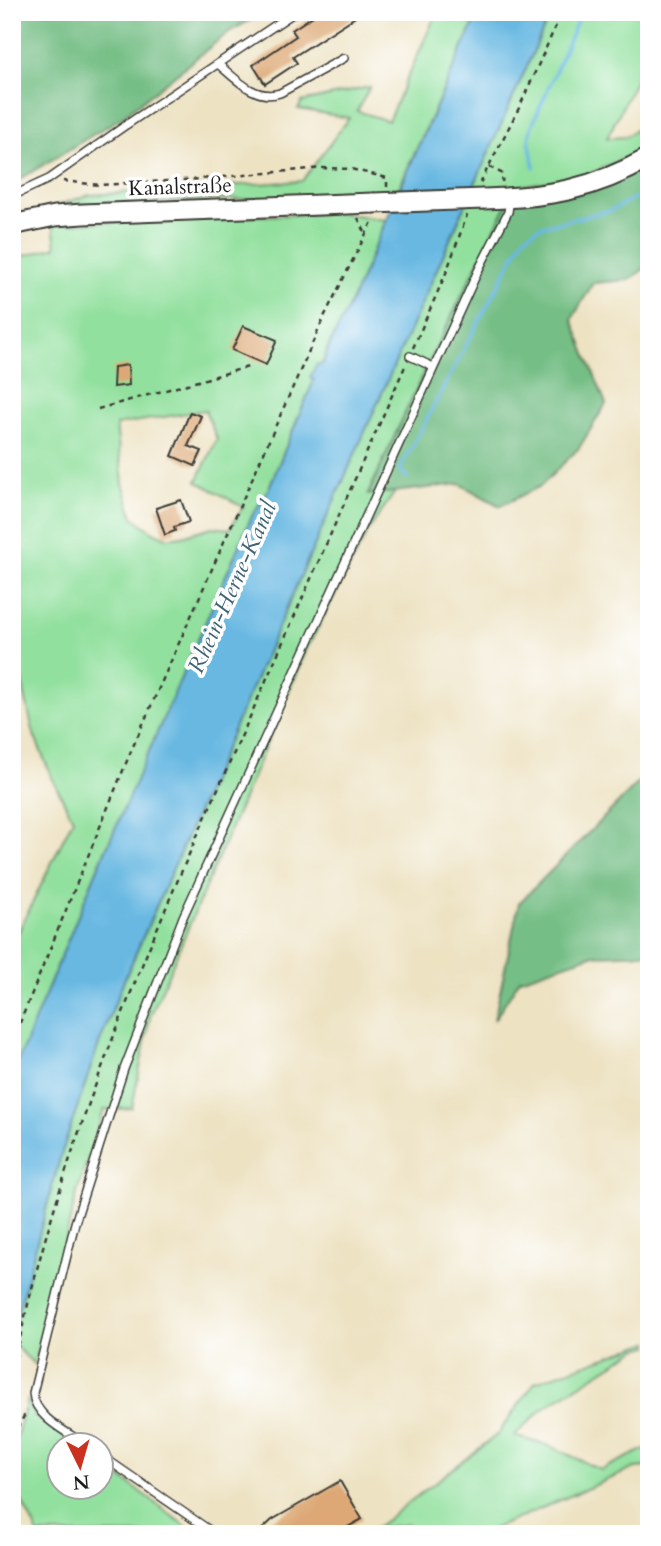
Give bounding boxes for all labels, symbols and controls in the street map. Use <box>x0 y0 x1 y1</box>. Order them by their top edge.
street label: Kanalstraße <box>128 171 232 203</box>
water label: Rhein-Herne-Kanal <box>180 495 284 678</box>
north arrow <box>46 1430 116 1500</box>
text: N <box>72 1468 91 1496</box>

